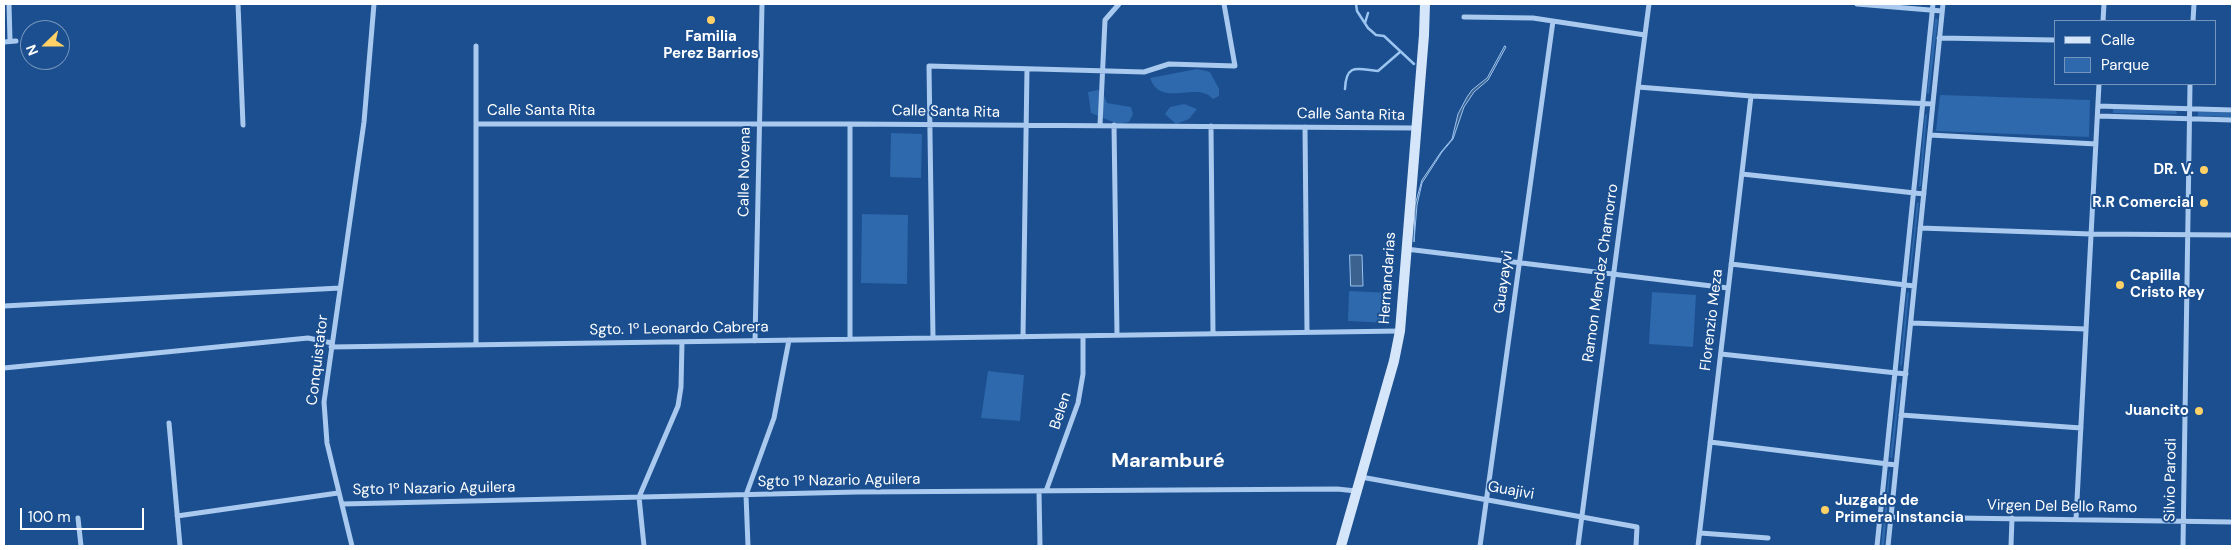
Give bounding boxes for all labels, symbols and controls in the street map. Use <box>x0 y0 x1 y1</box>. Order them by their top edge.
marker: Familia Perez Barrios <box>705 14 717 26</box>
north arrow <box>20 20 70 70</box>
legend <box>2054 20 2216 85</box>
place label: Familia Perez Barrios <box>663 28 759 63</box>
text: Calle <box>2101 30 2135 50</box>
text: N <box>22 42 42 58</box>
text: Parque <box>2101 55 2149 75</box>
street label: Calle Santa Rita <box>487 102 595 120</box>
street label: Calle Santa Rita <box>892 102 1000 122</box>
street label: Calle Santa Rita <box>1297 105 1405 125</box>
street label: Calle Novena <box>735 127 755 217</box>
place label: DR. V. <box>2153 161 2194 179</box>
marker: DR. V. <box>2198 164 2210 176</box>
street label: Ramon Mendez Chamorro <box>1580 183 1622 363</box>
place label: R.R Comercial <box>2092 194 2194 212</box>
marker: R.R Comercial <box>2198 197 2210 209</box>
street label: Hernandarias <box>1376 231 1400 325</box>
street label: Guayayvi <box>1491 249 1517 315</box>
place label: Capilla Cristo Rey <box>2130 267 2205 302</box>
street label: Florenzio Meza <box>1697 268 1727 372</box>
marker: Capilla Cristo Rey <box>2114 279 2126 291</box>
street label: Conquistator <box>304 314 332 406</box>
street label: Sgto. 1º Leonardo Cabrera <box>589 318 769 340</box>
street label: Belen <box>1047 390 1075 432</box>
place label: Juancito <box>2125 402 2189 420</box>
marker: Juancito <box>2193 405 2205 417</box>
street label: Silvio Parodi <box>2161 438 2181 522</box>
district label: Maramburé <box>1111 450 1225 474</box>
street label: Sgto 1º Nazario Aguilera <box>757 471 921 491</box>
street label: Guajivi <box>1486 478 1536 504</box>
street label: Sgto 1º Nazario Aguilera <box>352 479 516 499</box>
place label: Juzgado de Primera Instancia <box>1835 492 1964 527</box>
street label: Virgen Del Bello Ramo <box>1987 497 2137 517</box>
scale bar <box>22 498 146 530</box>
marker: Juzgado de Primera Instancia <box>1819 504 1831 516</box>
text: 100 m <box>28 507 71 527</box>

